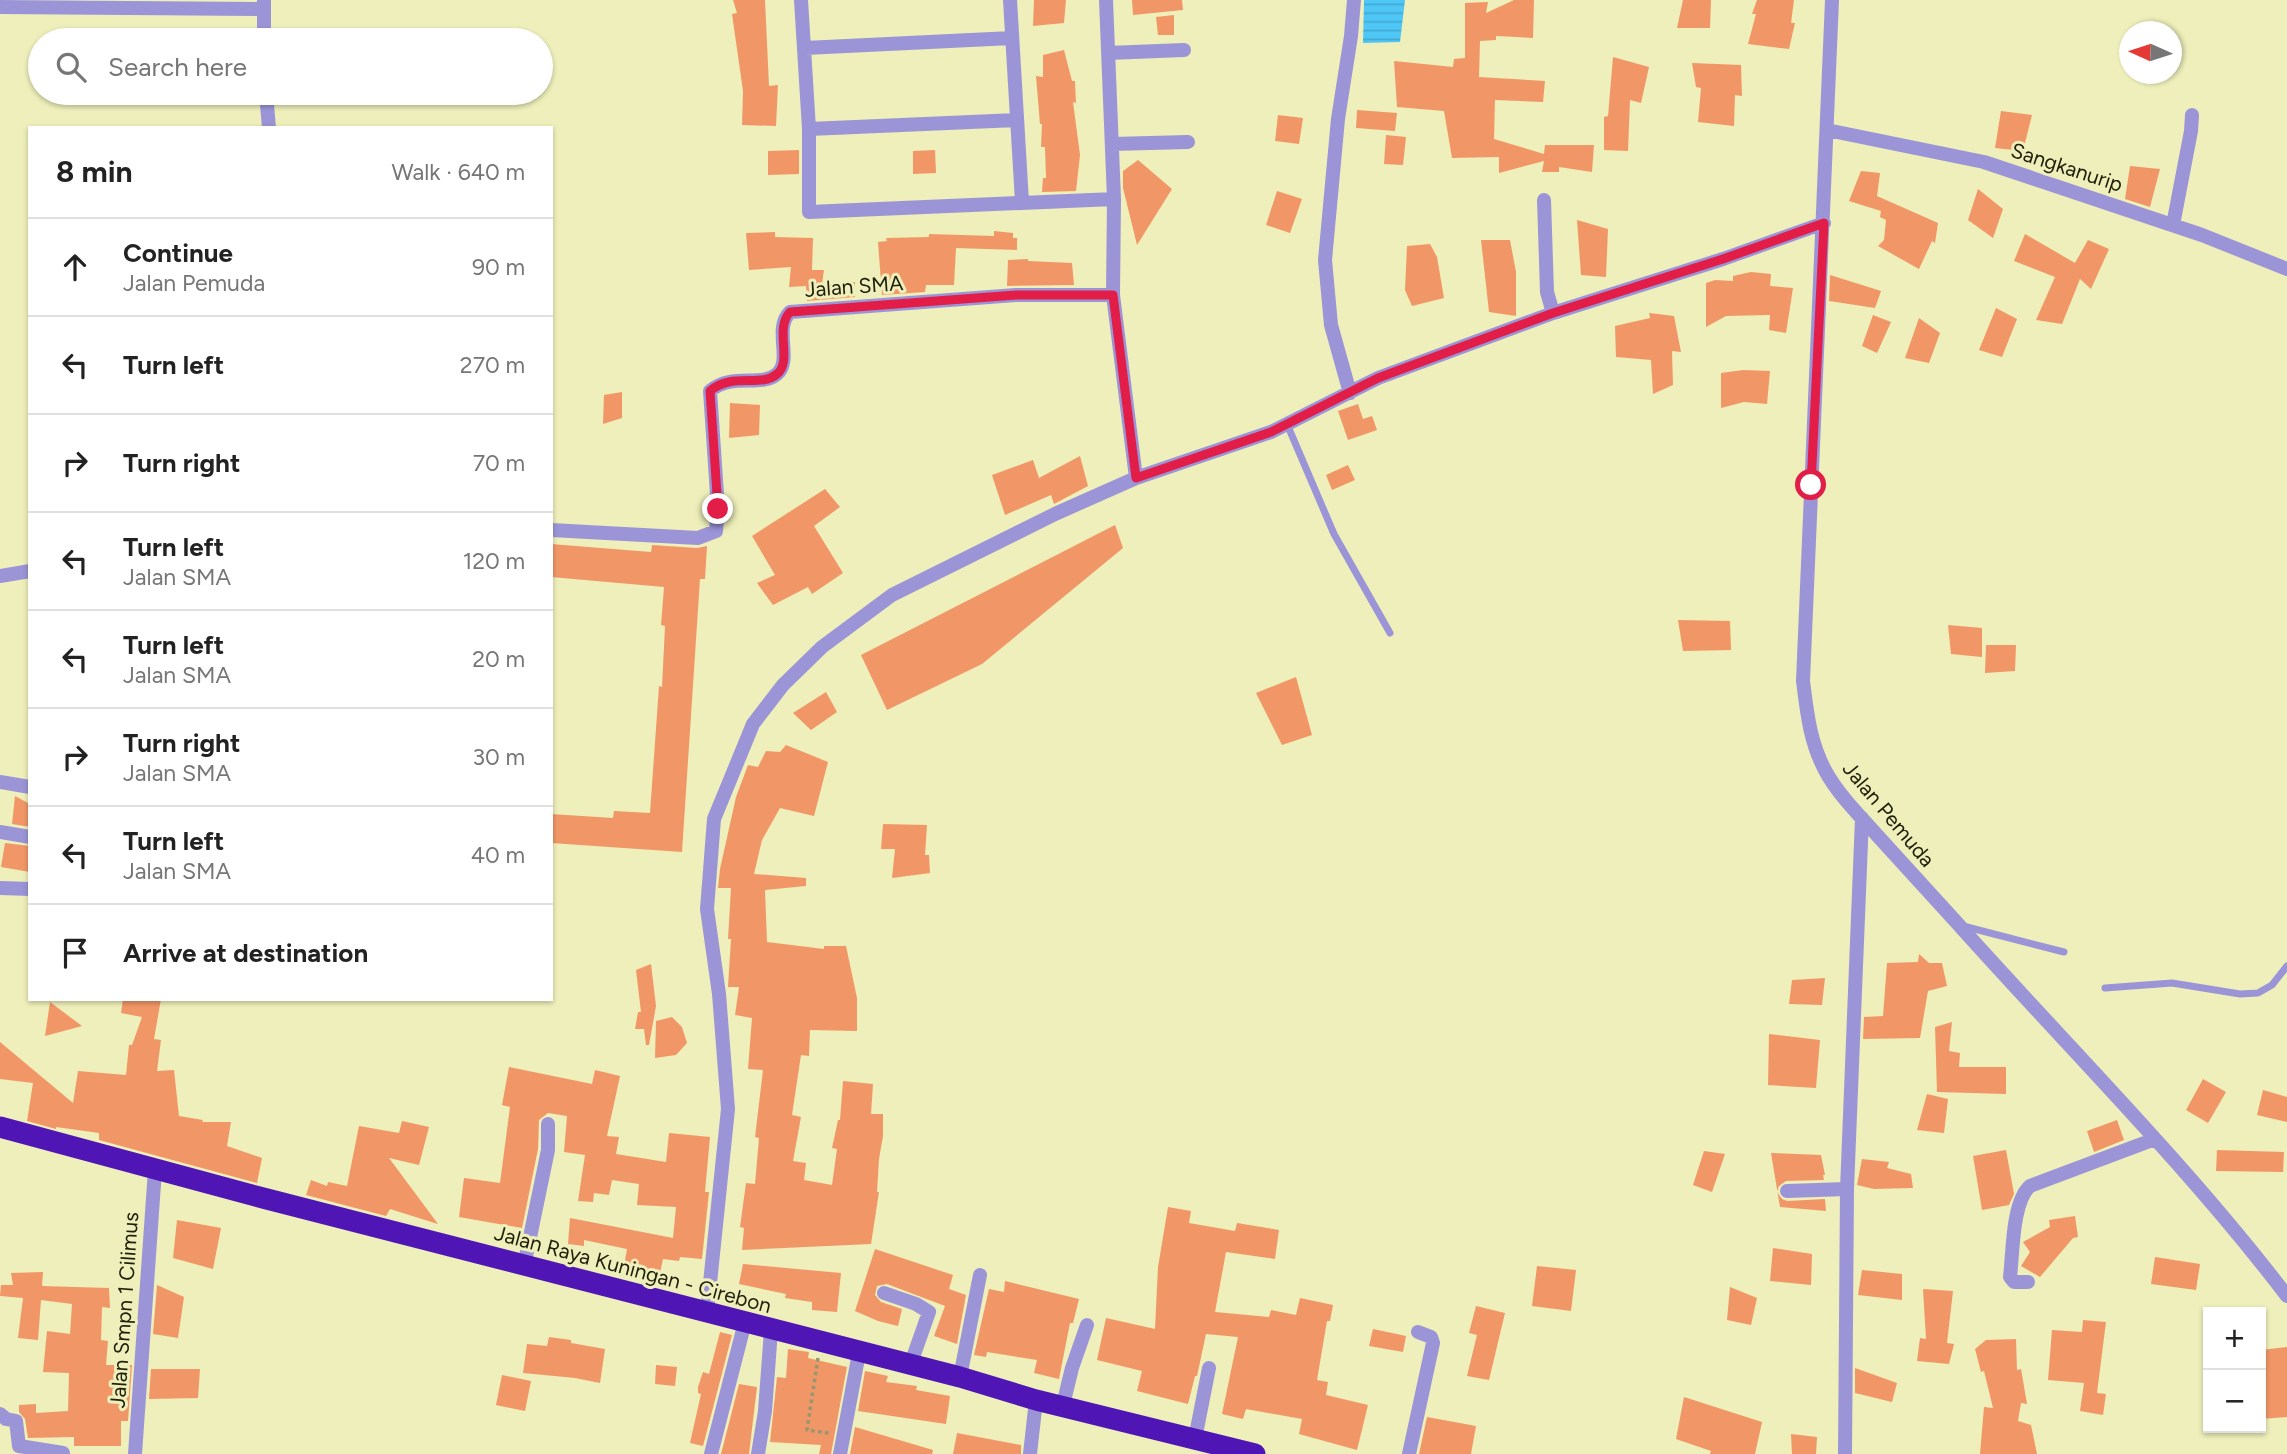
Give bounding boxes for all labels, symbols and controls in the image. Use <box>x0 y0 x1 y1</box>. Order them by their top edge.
north arrow <box>2119 21 2182 84</box>
search box <box>28 28 553 105</box>
icon: search <box>52 48 90 86</box>
text: Search here <box>108 51 247 83</box>
street label: Sangkanurip <box>2008 137 2126 197</box>
text: 8 min <box>56 153 133 190</box>
text: Walk · 640 m <box>391 158 525 186</box>
text: Continue <box>123 237 233 269</box>
icon: ahead <box>56 248 94 286</box>
text: 90 m <box>472 253 525 281</box>
text: Jalan Pemuda <box>123 269 265 297</box>
street label: Jalan SMA <box>804 270 904 302</box>
icon: left <box>56 346 94 384</box>
text: Turn left <box>123 349 224 381</box>
text: 270 m <box>460 351 525 379</box>
icon: right <box>56 444 94 482</box>
text: Turn right <box>123 447 240 479</box>
text: 70 m <box>473 449 525 477</box>
route start <box>1795 469 1826 500</box>
route end <box>702 493 733 524</box>
text: Turn left <box>123 531 224 563</box>
icon: left <box>56 542 94 580</box>
text: 120 m <box>463 547 525 575</box>
text: Jalan SMA <box>123 563 231 591</box>
text: Turn left <box>123 629 224 661</box>
icon: left <box>56 640 94 678</box>
text: 20 m <box>472 645 525 673</box>
text: Jalan SMA <box>123 661 231 689</box>
text: Turn right <box>123 727 240 759</box>
icon: right <box>56 738 94 776</box>
text: 30 m <box>472 743 525 771</box>
street label: Jalan Pemuda <box>1838 756 1940 872</box>
text: Jalan SMA <box>123 759 231 787</box>
text: Turn left <box>123 825 224 857</box>
icon: left <box>56 836 94 874</box>
text: 40 m <box>471 841 525 869</box>
text: Jalan SMA <box>123 857 231 885</box>
icon: arrive <box>56 934 94 972</box>
text: Arrive at destination <box>123 937 368 969</box>
street label: Jalan Smpn 1 Cilimus <box>105 1211 143 1409</box>
street label: Jalan Raya Kuningan - Cirebon <box>492 1220 774 1318</box>
map controls <box>2203 1307 2266 1433</box>
button: + <box>2203 1307 2266 1370</box>
button: − <box>2203 1370 2266 1433</box>

